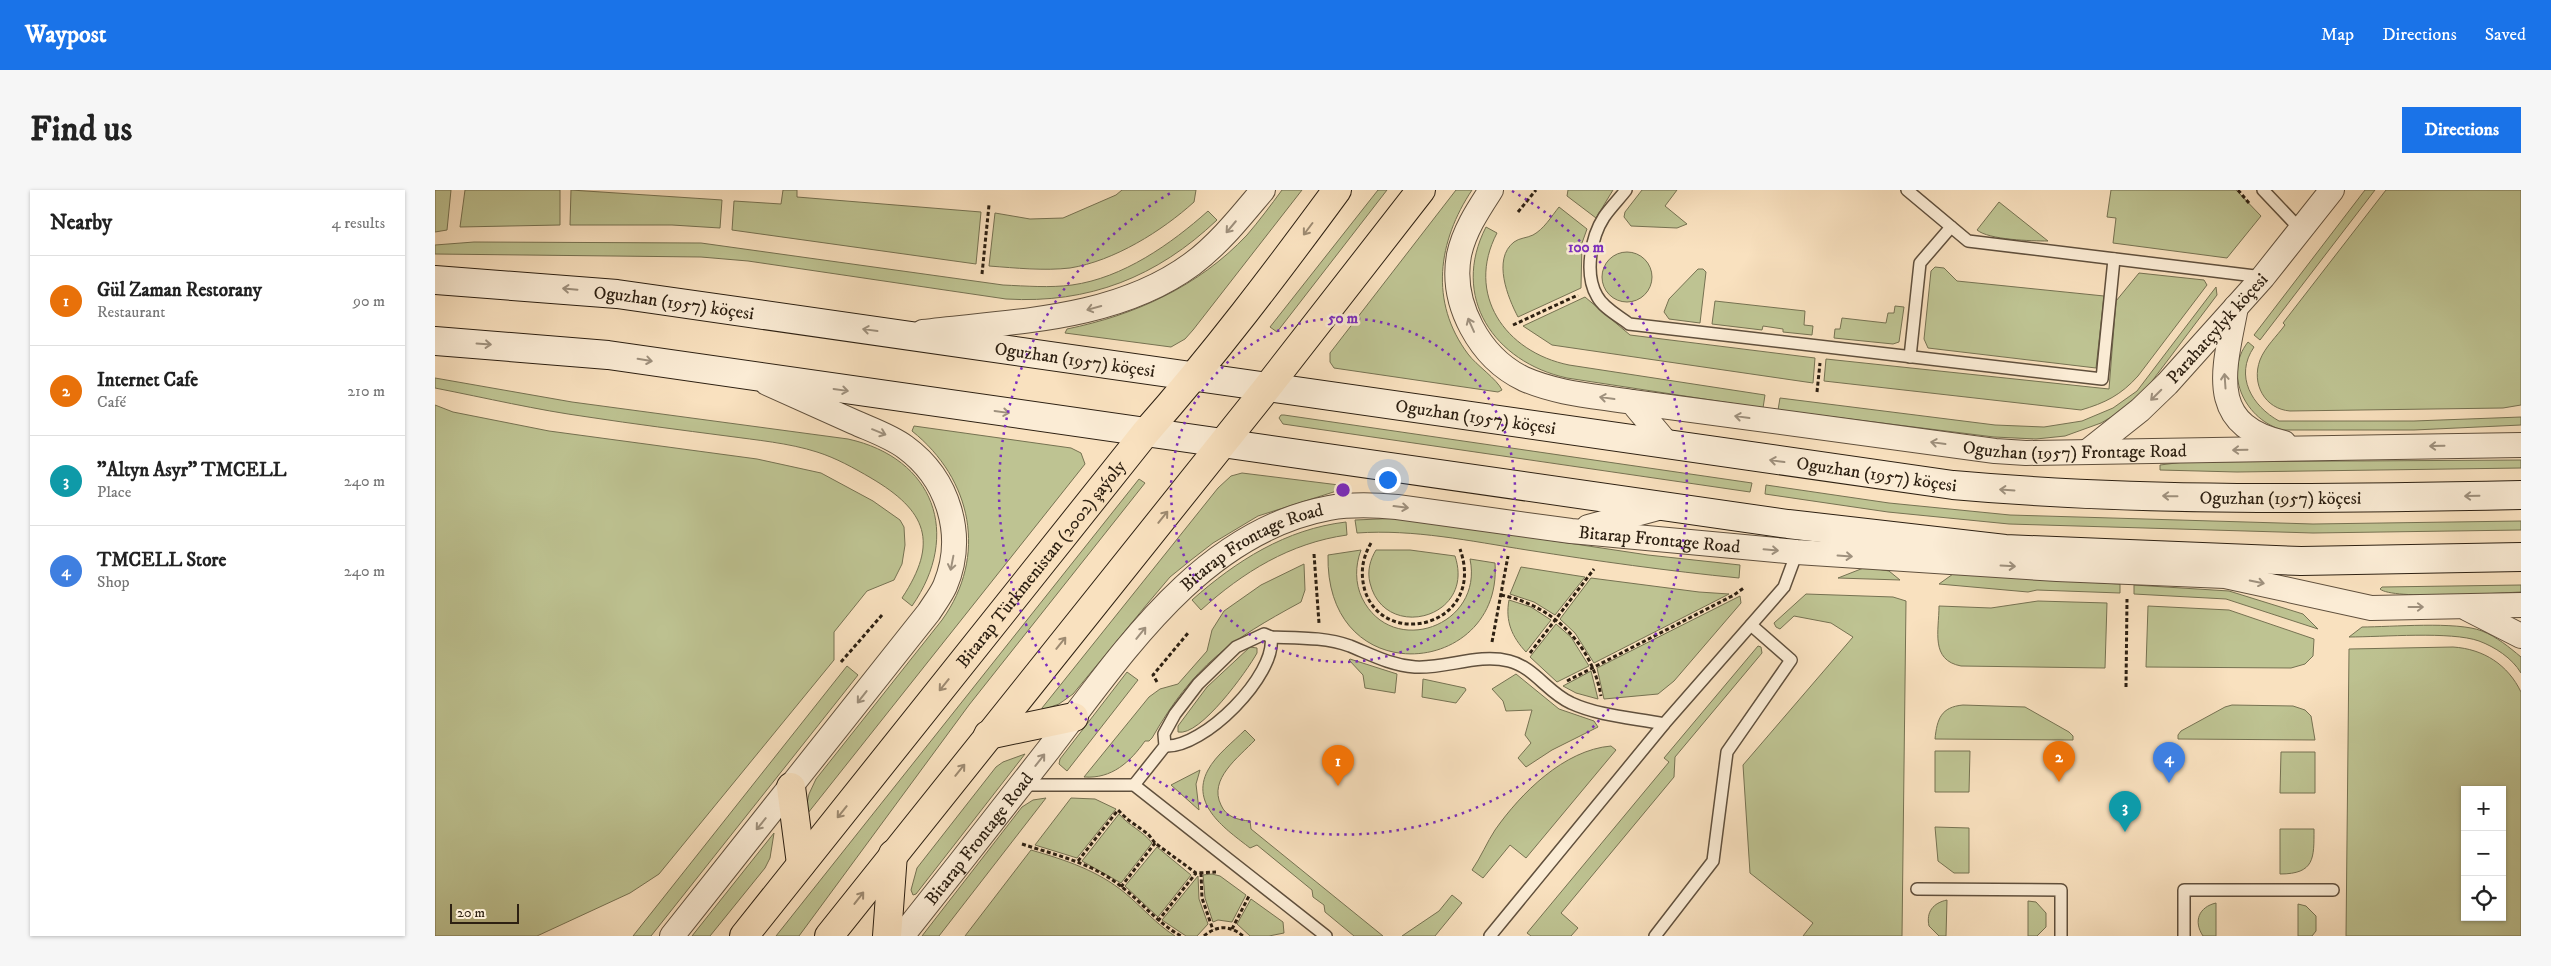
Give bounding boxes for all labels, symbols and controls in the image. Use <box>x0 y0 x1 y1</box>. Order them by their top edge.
text: Waypost <box>25 20 106 50</box>
text: Map <box>2321 24 2354 46</box>
text: Directions <box>2382 24 2457 46</box>
text: Saved <box>2485 24 2526 46</box>
button: Directions <box>2402 107 2521 153</box>
text: Find us <box>30 108 132 152</box>
text: Nearby <box>50 210 112 236</box>
text: 4 results <box>332 213 385 233</box>
one-way arrow <box>1226 221 1237 234</box>
one-way arrow <box>1303 222 1314 235</box>
text: 100 m <box>1568 238 1605 257</box>
street label: Parahatçylyk köçesi <box>2162 269 2273 389</box>
text: Gül Zaman Restorany <box>97 279 262 302</box>
street label: Oguzhan (1957) köçesi <box>593 282 755 325</box>
one-way arrow <box>563 284 579 294</box>
text: 1 <box>63 291 69 311</box>
text: 90 m <box>353 291 385 311</box>
text: Restaurant <box>97 302 165 322</box>
one-way arrow <box>1086 304 1102 314</box>
text: 50 m <box>1327 309 1359 328</box>
one-way arrow <box>1466 318 1476 333</box>
one-way arrow <box>863 324 879 334</box>
street label: Oguzhan (1957) köçesi <box>993 338 1156 383</box>
one-way arrow <box>475 340 491 349</box>
one-way arrow <box>637 356 653 366</box>
text: Internet Cafe <box>97 369 198 392</box>
one-way arrow <box>2220 373 2230 389</box>
text: 2 <box>62 381 70 401</box>
text: 210 m <box>347 381 385 401</box>
one-way arrow <box>832 385 848 395</box>
one-way arrow <box>2150 389 2162 401</box>
text: Café <box>97 392 126 412</box>
one-way arrow <box>1599 393 1615 403</box>
street label: Oguzhan (1957) köçesi <box>1394 395 1557 440</box>
one-way arrow <box>993 407 1009 417</box>
one-way arrow <box>1735 411 1751 421</box>
one-way arrow <box>871 428 886 438</box>
street label: Oguzhan (1957) Frontage Road <box>1961 437 2187 465</box>
one-way arrow <box>1930 438 1946 448</box>
one-way arrow <box>2430 442 2446 451</box>
one-way arrow <box>2232 445 2248 455</box>
street label: Oguzhan (1957) köçesi <box>1795 453 1958 497</box>
street label: Bitarap Türkmenistan (2002) şaýoly <box>952 456 1131 673</box>
one-way arrow <box>1769 456 1785 466</box>
text: "Altyn Asyr" TMCELL <box>97 459 286 482</box>
your location <box>1375 467 1401 493</box>
text: 3 <box>63 471 69 491</box>
text: 240 m <box>344 471 385 491</box>
centre of rings <box>1334 481 1352 499</box>
text: Place <box>97 482 131 502</box>
one-way arrow <box>2000 485 2016 494</box>
street label: Oguzhan (1957) köçesi <box>2199 487 2361 510</box>
one-way arrow <box>2162 491 2178 501</box>
one-way arrow <box>2465 491 2481 501</box>
street label: Bitarap Frontage Road <box>1176 499 1325 596</box>
one-way arrow <box>1393 502 1409 512</box>
one-way arrow <box>1158 510 1169 523</box>
street label: Bitarap Frontage Road <box>1577 522 1741 559</box>
one-way arrow <box>1763 545 1779 555</box>
text: TMCELL Store <box>97 549 226 572</box>
one-way arrow <box>1837 551 1853 560</box>
one-way arrow <box>946 555 956 571</box>
text: 4 <box>61 561 71 581</box>
text: 240 m <box>344 561 385 581</box>
one-way arrow <box>1999 562 2015 571</box>
text: Shop <box>97 572 130 592</box>
one-way arrow <box>2248 578 2264 588</box>
one-way arrow <box>2408 602 2424 612</box>
one-way arrow <box>1136 627 1147 640</box>
one-way arrow <box>1056 637 1067 650</box>
one-way arrow <box>938 678 949 691</box>
one-way arrow <box>857 690 868 703</box>
pin: 2 <box>2043 741 2075 782</box>
pin: 4 <box>2153 742 2185 783</box>
pin: 1 <box>1322 745 1354 786</box>
one-way arrow <box>1035 754 1046 767</box>
one-way arrow <box>954 764 965 777</box>
street label: Bitarap Frontage Road <box>921 769 1039 910</box>
map controls <box>2461 786 2506 921</box>
button: + <box>2461 786 2506 831</box>
pin: 3 <box>2109 791 2141 832</box>
one-way arrow <box>837 805 848 818</box>
one-way arrow <box>756 817 767 830</box>
button: − <box>2461 831 2506 876</box>
button: locate <box>2461 876 2506 921</box>
one-way arrow <box>853 891 864 904</box>
scale bar <box>450 901 519 924</box>
text: 20 m <box>457 904 485 922</box>

